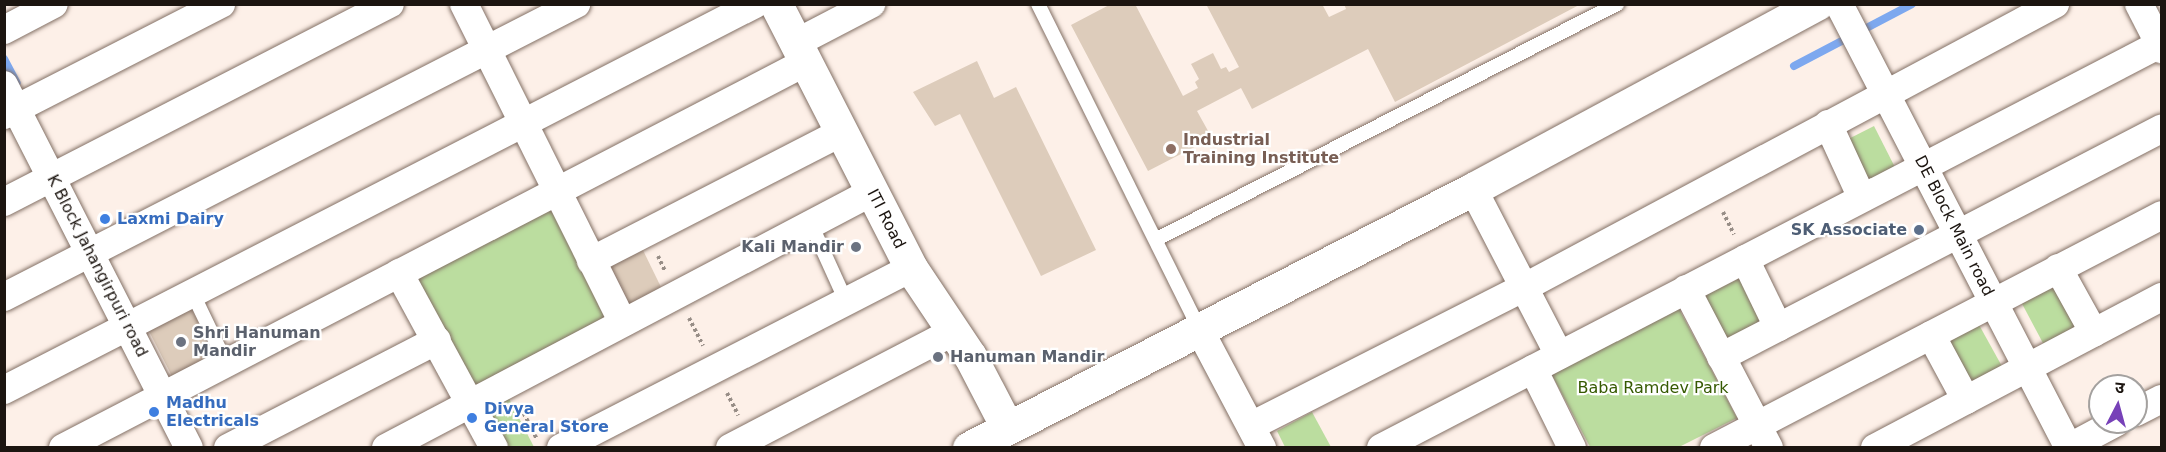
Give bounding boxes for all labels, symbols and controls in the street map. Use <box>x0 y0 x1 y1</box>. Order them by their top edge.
place label: Industrial Training Institute <box>1183 130 1339 168</box>
marker: Industrial Training Institute <box>1164 142 1178 156</box>
street label: DE Block Main road <box>1910 153 1998 299</box>
street label: K Block Jahangirpuri road <box>43 172 151 360</box>
street label: ITI Road <box>863 186 909 252</box>
place label: Laxmi Dairy <box>117 209 224 229</box>
marker: Laxmi Dairy <box>98 212 112 226</box>
place label: SK Associate <box>1791 220 1907 240</box>
marker: SK Associate <box>1912 223 1926 237</box>
place label: Kali Mandir <box>741 237 844 257</box>
marker: Kali Mandir <box>849 240 863 254</box>
place label: Shri Hanuman Mandir <box>193 323 321 361</box>
marker: Shri Hanuman Mandir <box>174 335 188 349</box>
place label: Hanuman Mandir <box>950 347 1104 367</box>
marker: Hanuman Mandir <box>931 350 945 364</box>
north arrow <box>2088 374 2148 434</box>
park label: Baba Ramdev Park <box>1577 378 1729 398</box>
text: उ <box>2114 378 2125 398</box>
place label: Madhu Electricals <box>166 393 259 431</box>
place label: Divya General Store <box>484 399 609 437</box>
marker: Madhu Electricals <box>147 405 161 419</box>
marker: Divya General Store <box>465 411 479 425</box>

